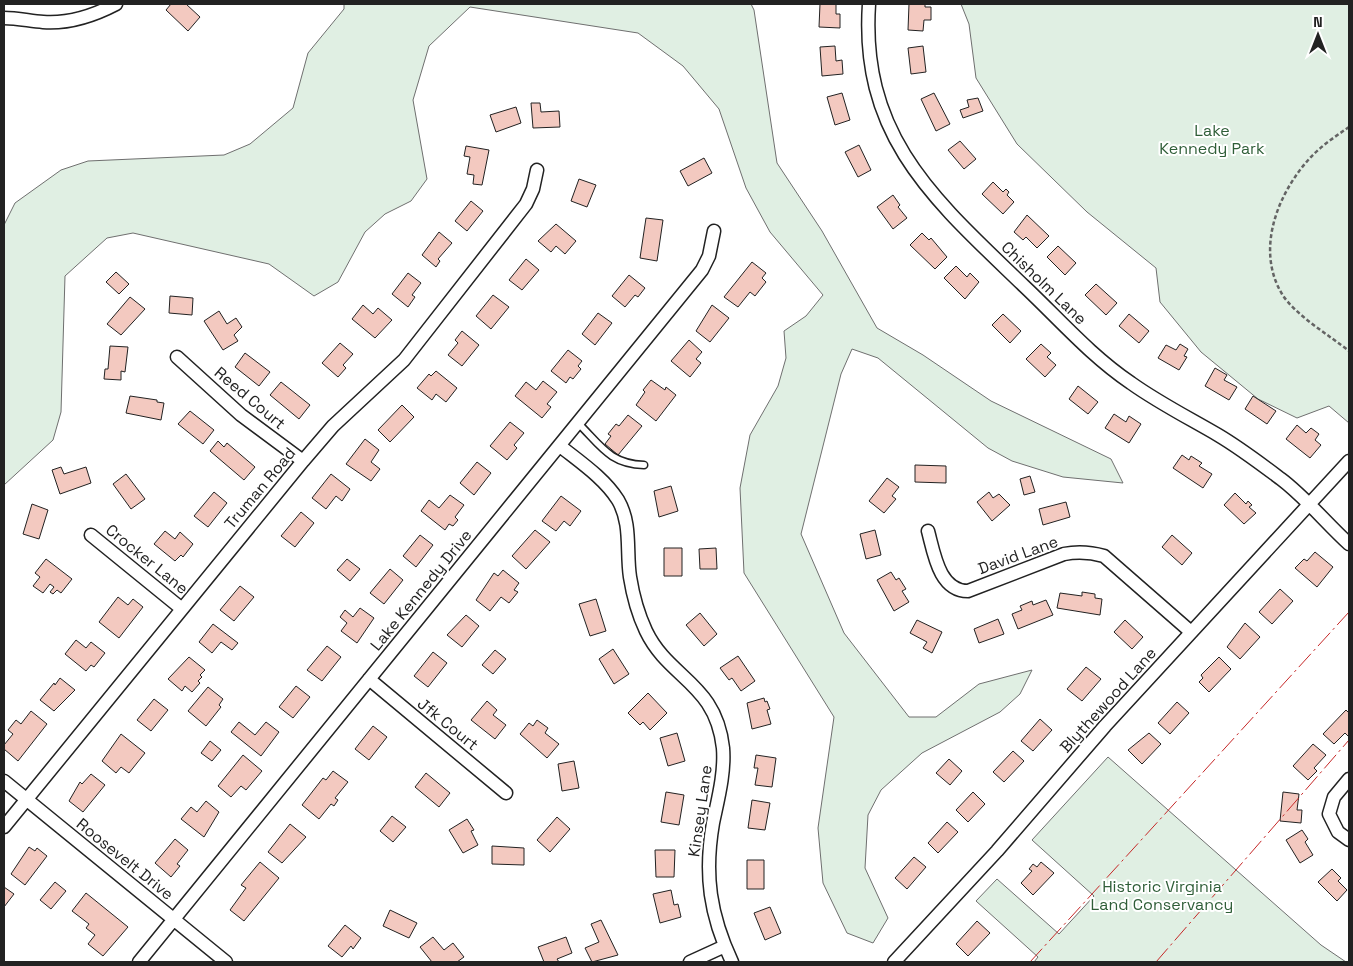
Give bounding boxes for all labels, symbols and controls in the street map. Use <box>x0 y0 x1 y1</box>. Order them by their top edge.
north arrow <box>1293 10 1343 60</box>
text: N <box>1313 13 1323 31</box>
park label: Lake Kennedy Park <box>1159 120 1265 159</box>
street label: Chisholm Lane <box>997 237 1091 329</box>
street label: Reed Court <box>210 362 290 434</box>
street label: Truman Road <box>220 443 300 533</box>
street label: Crocker Lane <box>101 519 193 599</box>
street label: Lake Kennedy Drive <box>366 525 476 655</box>
street label: David Lane <box>975 531 1061 579</box>
street label: Blythewood Lane <box>1055 643 1161 757</box>
street label: Jfk Court <box>413 693 483 755</box>
street label: Kinsey Lane <box>683 764 717 858</box>
street label: Roosevelt Drive <box>72 813 178 905</box>
park label: Historic Virginia Land Conservancy <box>1091 876 1233 915</box>

